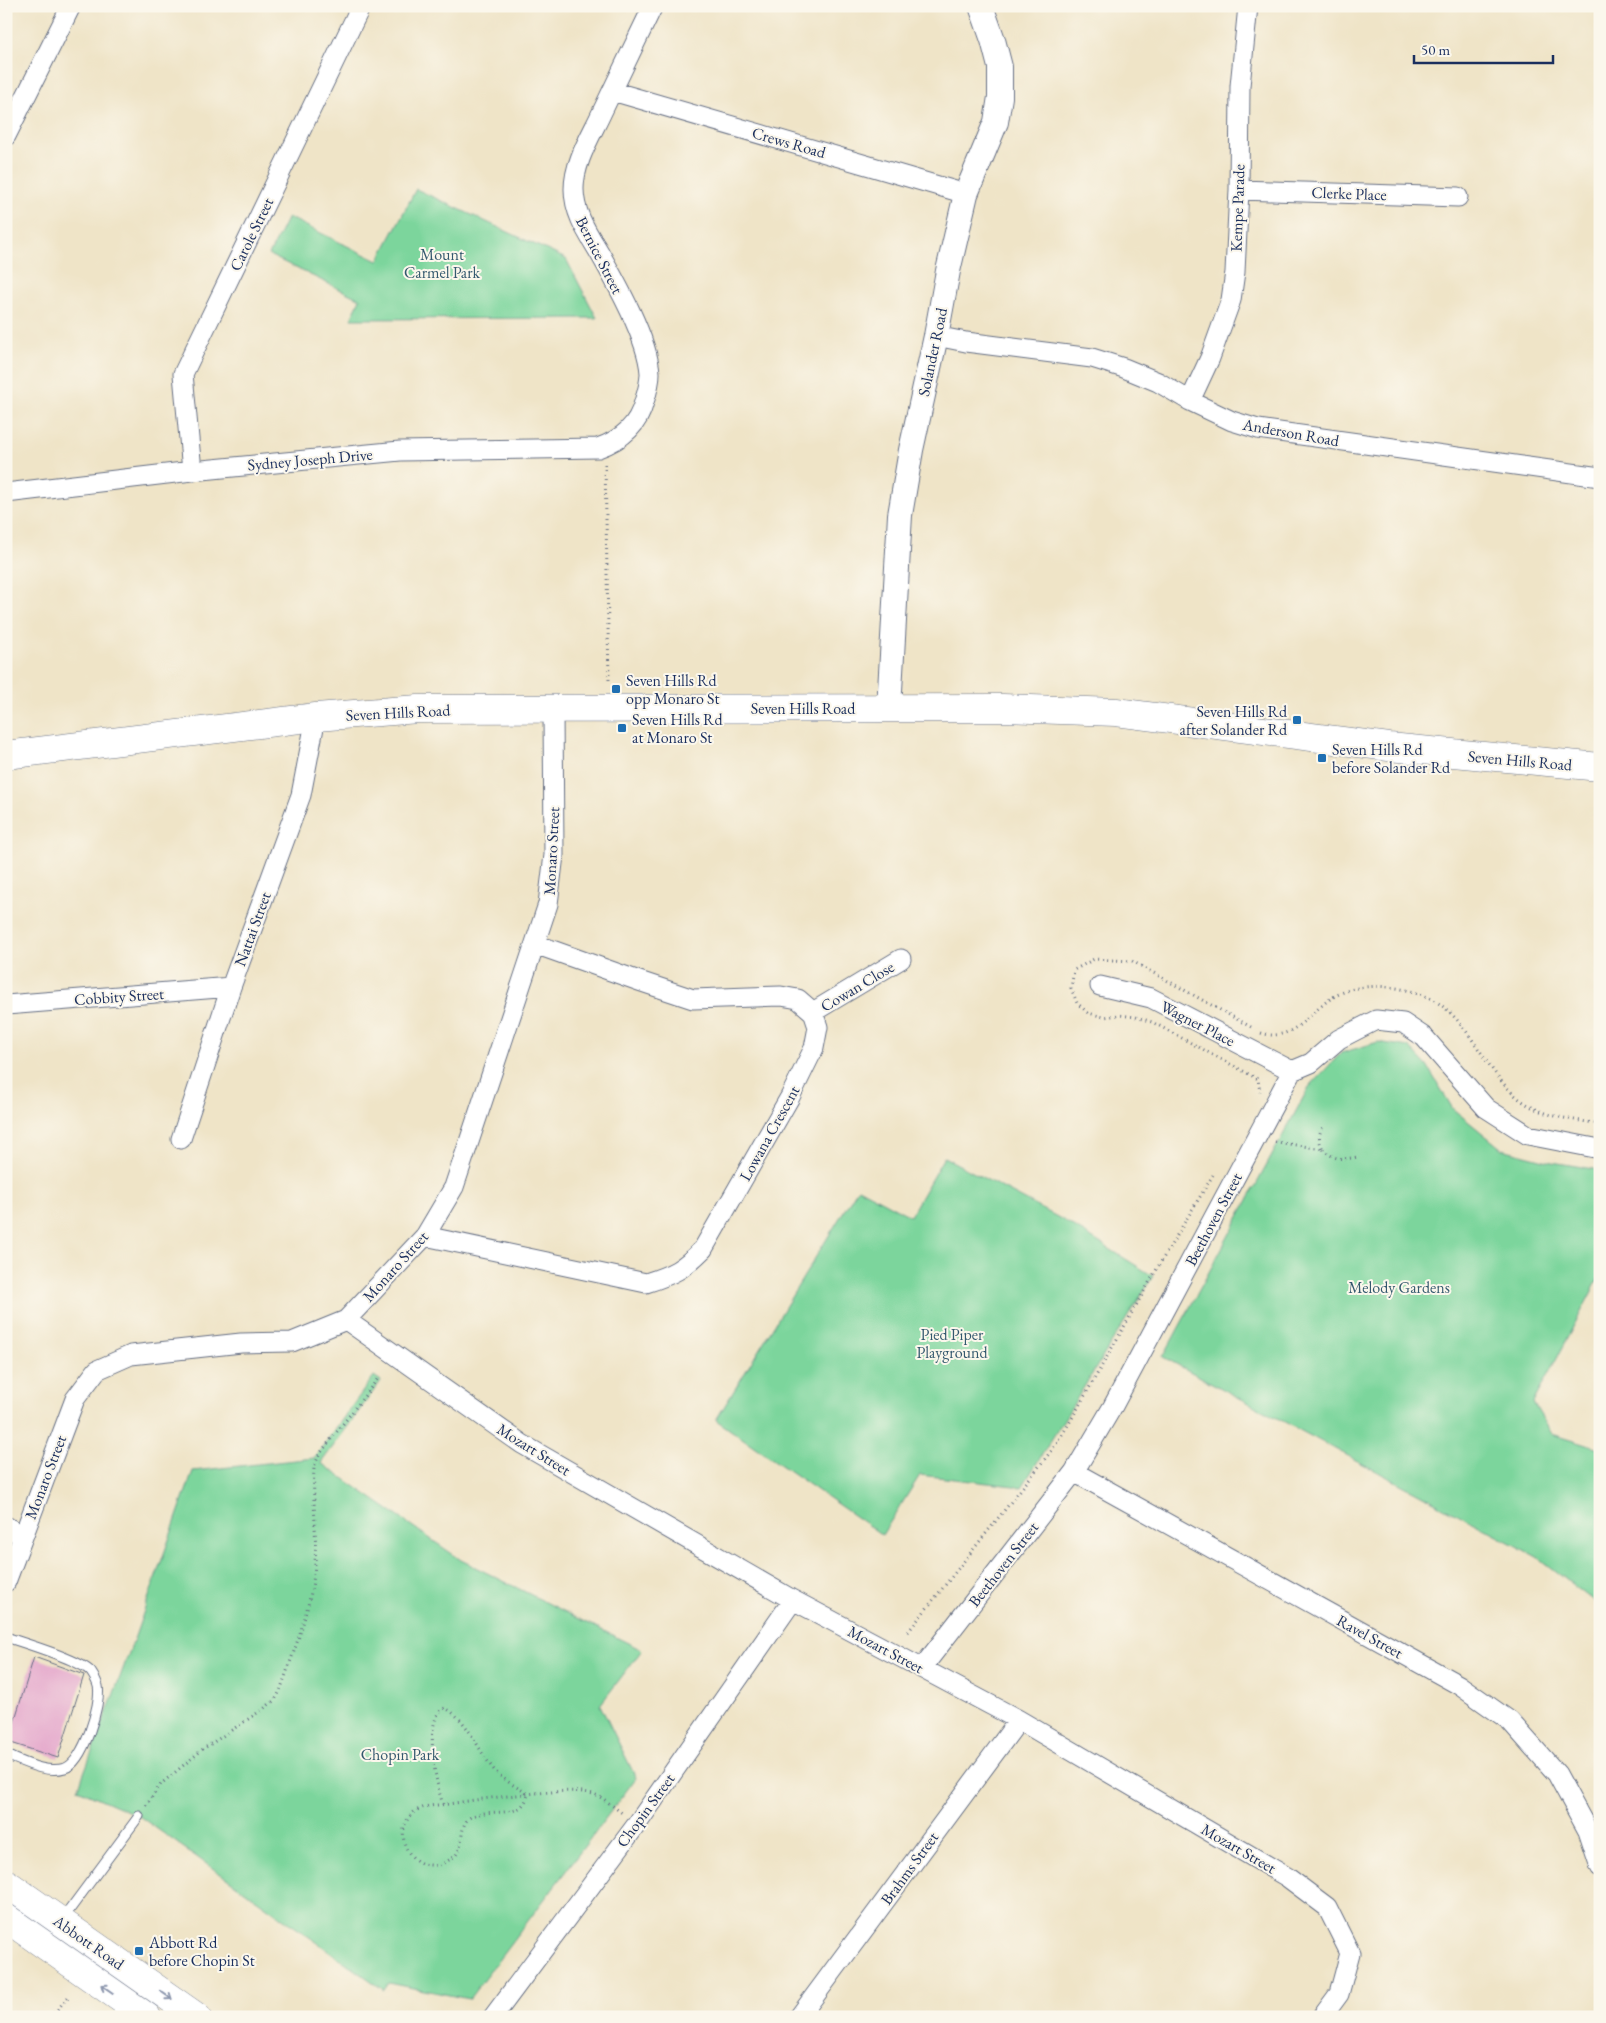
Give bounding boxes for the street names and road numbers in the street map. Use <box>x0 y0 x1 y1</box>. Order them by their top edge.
street label: Crews Road <box>750 122 829 163</box>
street label: Kempe Parade <box>1225 164 1250 252</box>
street label: Clerke Place <box>1311 182 1387 205</box>
street label: Carole Street <box>225 194 278 274</box>
street label: Bernice Street <box>571 213 628 297</box>
street label: Solander Road <box>913 305 952 398</box>
street label: Anderson Road <box>1240 414 1342 451</box>
street label: Sydney Joseph Drive <box>247 444 373 475</box>
street label: Seven Hills Road <box>751 698 856 719</box>
street label: Seven Hills Road <box>345 699 452 726</box>
street label: Seven Hills Road <box>1467 745 1574 776</box>
street label: Monaro Street <box>539 806 564 896</box>
street label: Nattai Street <box>229 889 276 969</box>
street label: Cowan Close <box>817 956 898 1017</box>
street label: Cobbity Street <box>73 983 165 1010</box>
street label: Wagner Place <box>1157 996 1239 1051</box>
street label: Lowana Crescent <box>735 1082 804 1185</box>
street label: Beethoven Street <box>1180 1169 1247 1269</box>
street label: Monaro Street <box>358 1226 433 1306</box>
street label: Mozart Street <box>493 1419 574 1480</box>
street label: Monaro Street <box>20 1432 71 1522</box>
street label: Beethoven Street <box>964 1518 1043 1611</box>
street label: Ravel Street <box>1333 1610 1407 1663</box>
street label: Mozart Street <box>844 1621 927 1678</box>
street label: Chopin Street <box>611 1769 679 1851</box>
street label: Mozart Street <box>1198 1819 1280 1878</box>
street label: Brahms Street <box>876 1828 943 1909</box>
street label: Abbott Road <box>48 1910 129 1975</box>

